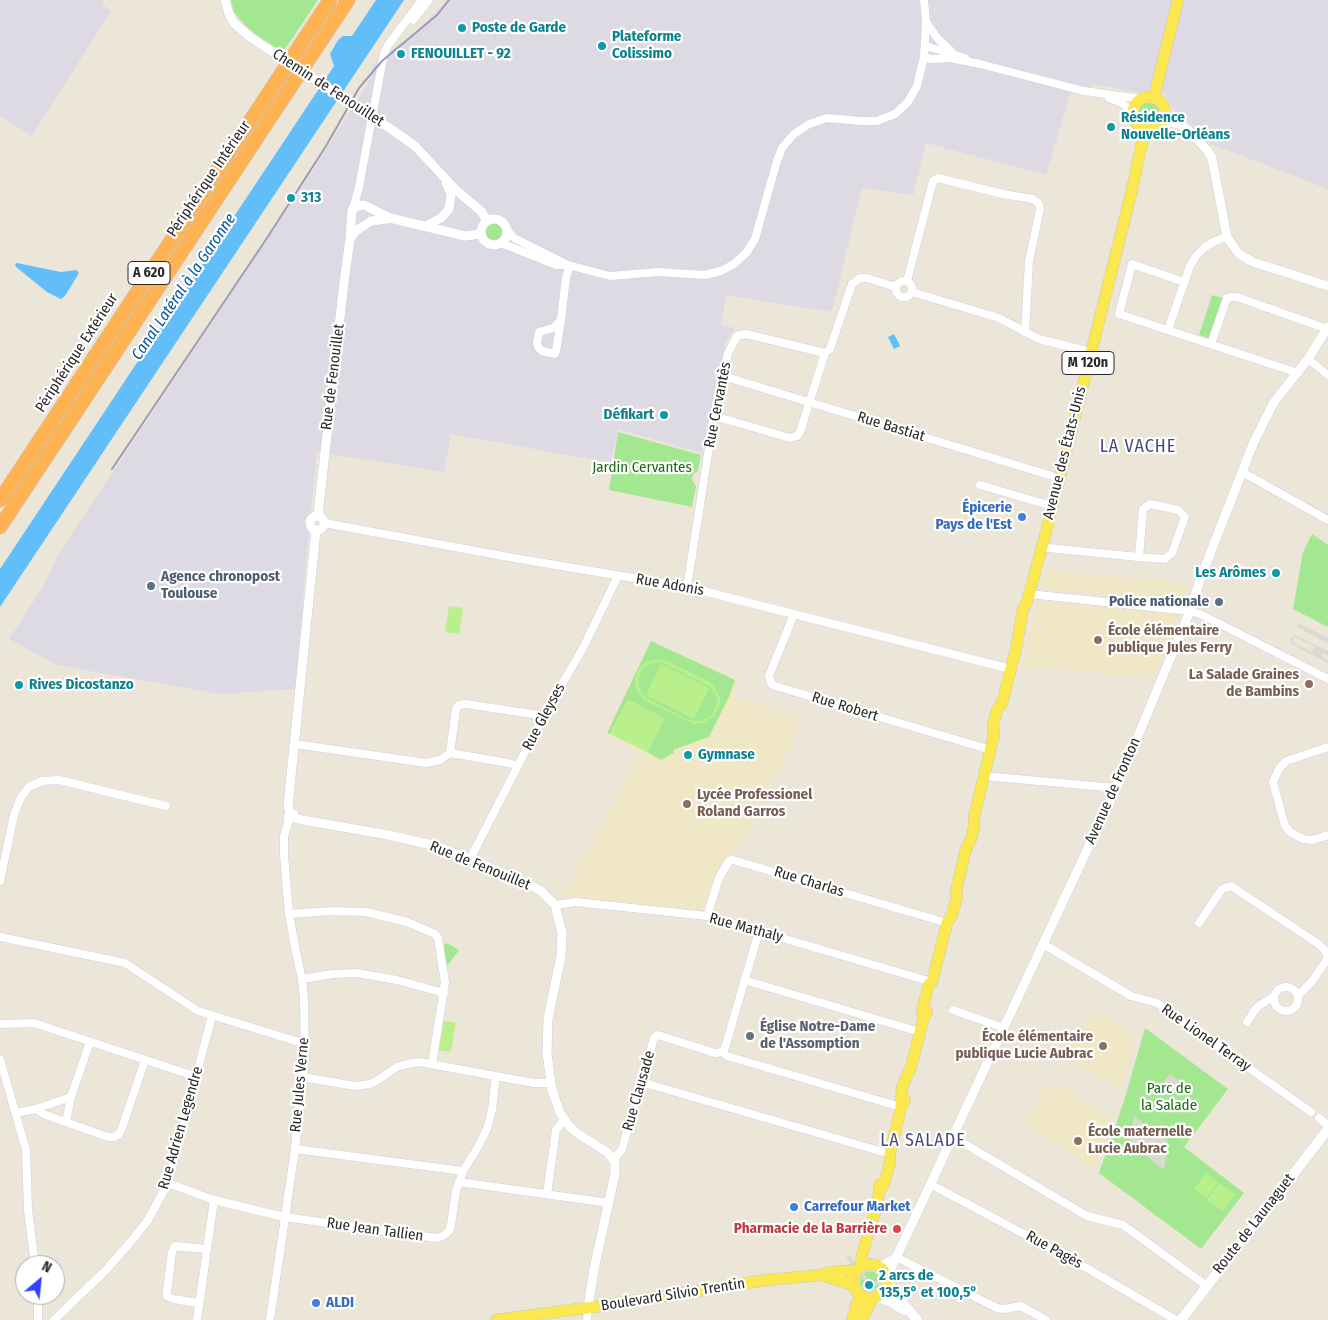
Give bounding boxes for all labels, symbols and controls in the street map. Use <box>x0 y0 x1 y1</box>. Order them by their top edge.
place label: Poste de Garde <box>472 19 566 37</box>
marker: Poste de Garde <box>456 22 468 34</box>
place label: Plateforme Colissimo <box>612 28 681 63</box>
marker: Plateforme Colissimo <box>596 40 608 52</box>
street label: Chemin de Fenouillet <box>269 45 387 131</box>
place label: FENOUILLET - 92 <box>411 45 511 63</box>
marker: FENOUILLET - 92 <box>395 48 407 60</box>
place label: Résidence Nouvelle-Orléans <box>1121 109 1230 144</box>
street label: Périphérique Intérieur <box>163 117 255 241</box>
marker: Résidence Nouvelle-Orléans <box>1105 121 1117 133</box>
place label: 313 <box>301 189 321 207</box>
marker: 313 <box>285 192 297 204</box>
water label: Canal Latéral à la Garonne <box>128 210 240 364</box>
road number: A 620 <box>128 262 170 284</box>
street label: Périphérique Extérieur <box>32 290 122 416</box>
street label: Rue de Fenouillet <box>318 323 348 431</box>
road number: M 120n <box>1062 352 1114 374</box>
street label: Rue Cervantès <box>701 361 735 449</box>
street label: Avenue des États-Unis <box>1040 385 1090 521</box>
place label: Défikart <box>604 406 654 424</box>
street label: Rue Bastiat <box>855 408 927 446</box>
marker: Défikart <box>658 409 670 421</box>
district label: LA VACHE <box>1099 436 1177 458</box>
park label: Jardin Cervantes <box>592 459 692 477</box>
place label: Épicerie Pays de l'Est <box>936 499 1012 534</box>
marker: Épicerie Pays de l'Est <box>1016 511 1028 523</box>
place label: Les Arômes <box>1195 564 1266 582</box>
marker: Les Arômes <box>1270 567 1282 579</box>
place label: Agence chronopost Toulouse <box>161 568 280 603</box>
street label: Rue Adonis <box>635 570 705 600</box>
marker: Agence chronopost Toulouse <box>145 580 157 592</box>
place label: Police nationale <box>1109 593 1209 611</box>
marker: Police nationale <box>1213 596 1225 608</box>
place label: École élémentaire publique Jules Ferry <box>1108 622 1232 657</box>
marker: École élémentaire publique Jules Ferry <box>1092 634 1104 646</box>
place label: La Salade Graines de Bambins <box>1189 666 1299 701</box>
place label: Rives Dicostanzo <box>29 676 134 694</box>
marker: La Salade Graines de Bambins <box>1303 678 1315 690</box>
marker: Rives Dicostanzo <box>13 679 25 691</box>
street label: Rue Gleyses <box>519 680 569 754</box>
street label: Rue Robert <box>810 688 880 726</box>
street label: Avenue de Fronton <box>1081 735 1145 847</box>
place label: Gymnase <box>698 746 755 764</box>
marker: Gymnase <box>682 749 694 761</box>
place label: Lycée Professionel Roland Garros <box>697 786 812 821</box>
marker: Lycée Professionel Roland Garros <box>681 798 693 810</box>
street label: Rue de Fenouillet <box>427 838 533 894</box>
street label: Rue Charlas <box>772 863 846 901</box>
street label: Rue Mathaly <box>707 910 785 946</box>
street label: Rue Lionel Terray <box>1158 1000 1254 1076</box>
place label: Église Notre-Dame de l'Assomption <box>760 1018 875 1053</box>
place label: École élémentaire publique Lucie Aubrac <box>955 1028 1093 1063</box>
marker: Église Notre-Dame de l'Assomption <box>744 1030 756 1042</box>
street label: Rue Jules Verne <box>287 1037 313 1133</box>
marker: École élémentaire publique Lucie Aubrac <box>1097 1040 1109 1052</box>
street label: Rue Clausade <box>619 1049 659 1133</box>
street label: Rue Adrien Legendre <box>155 1065 207 1191</box>
park label: Parc de la Salade <box>1141 1080 1197 1115</box>
place label: École maternelle Lucie Aubrac <box>1088 1123 1192 1158</box>
district label: LA SALADE <box>879 1130 967 1152</box>
marker: École maternelle Lucie Aubrac <box>1072 1135 1084 1147</box>
street label: Route de Launaguet <box>1209 1170 1299 1278</box>
place label: Carrefour Market <box>804 1198 911 1216</box>
marker: Carrefour Market <box>788 1201 800 1213</box>
street label: Rue Jean Tallien <box>325 1214 425 1246</box>
place label: Pharmacie de la Barrière <box>734 1220 887 1238</box>
marker: Pharmacie de la Barrière <box>891 1223 903 1235</box>
street label: Rue Pagès <box>1023 1227 1085 1273</box>
north arrow <box>15 1255 65 1305</box>
text: N <box>39 1258 54 1277</box>
place label: 2 arcs de 135,5° et 100,5° <box>879 1267 977 1302</box>
street label: Boulevard Silvio Trentin <box>600 1275 746 1315</box>
marker: 2 arcs de 135,5° et 100,5° <box>863 1279 875 1291</box>
place label: ALDI <box>326 1294 354 1312</box>
marker: ALDI <box>310 1297 322 1309</box>

